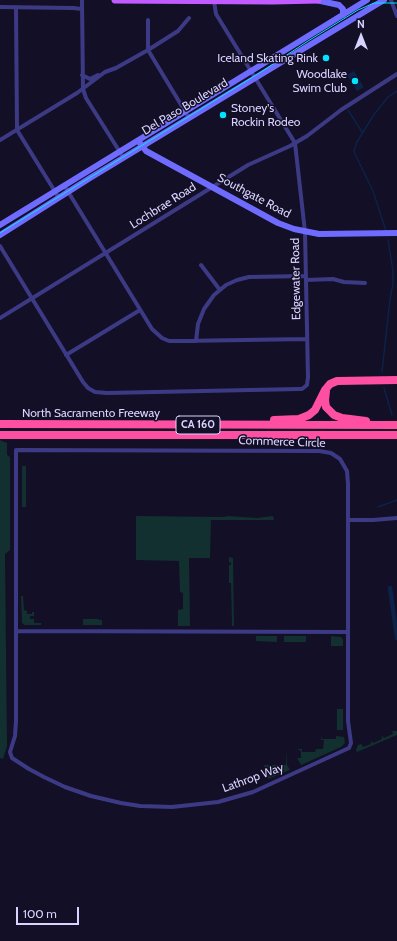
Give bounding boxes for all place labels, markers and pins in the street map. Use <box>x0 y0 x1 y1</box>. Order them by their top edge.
place label: Iceland Skating Rink <box>217 51 318 65</box>
marker: Iceland Skating Rink <box>321 53 331 63</box>
place label: Woodlake Swim Club <box>292 67 347 95</box>
marker: Woodlake Swim Club <box>350 76 360 86</box>
place label: Stoney's Rockin Rodeo <box>231 101 300 129</box>
marker: Stoney's Rockin Rodeo <box>218 110 228 120</box>

